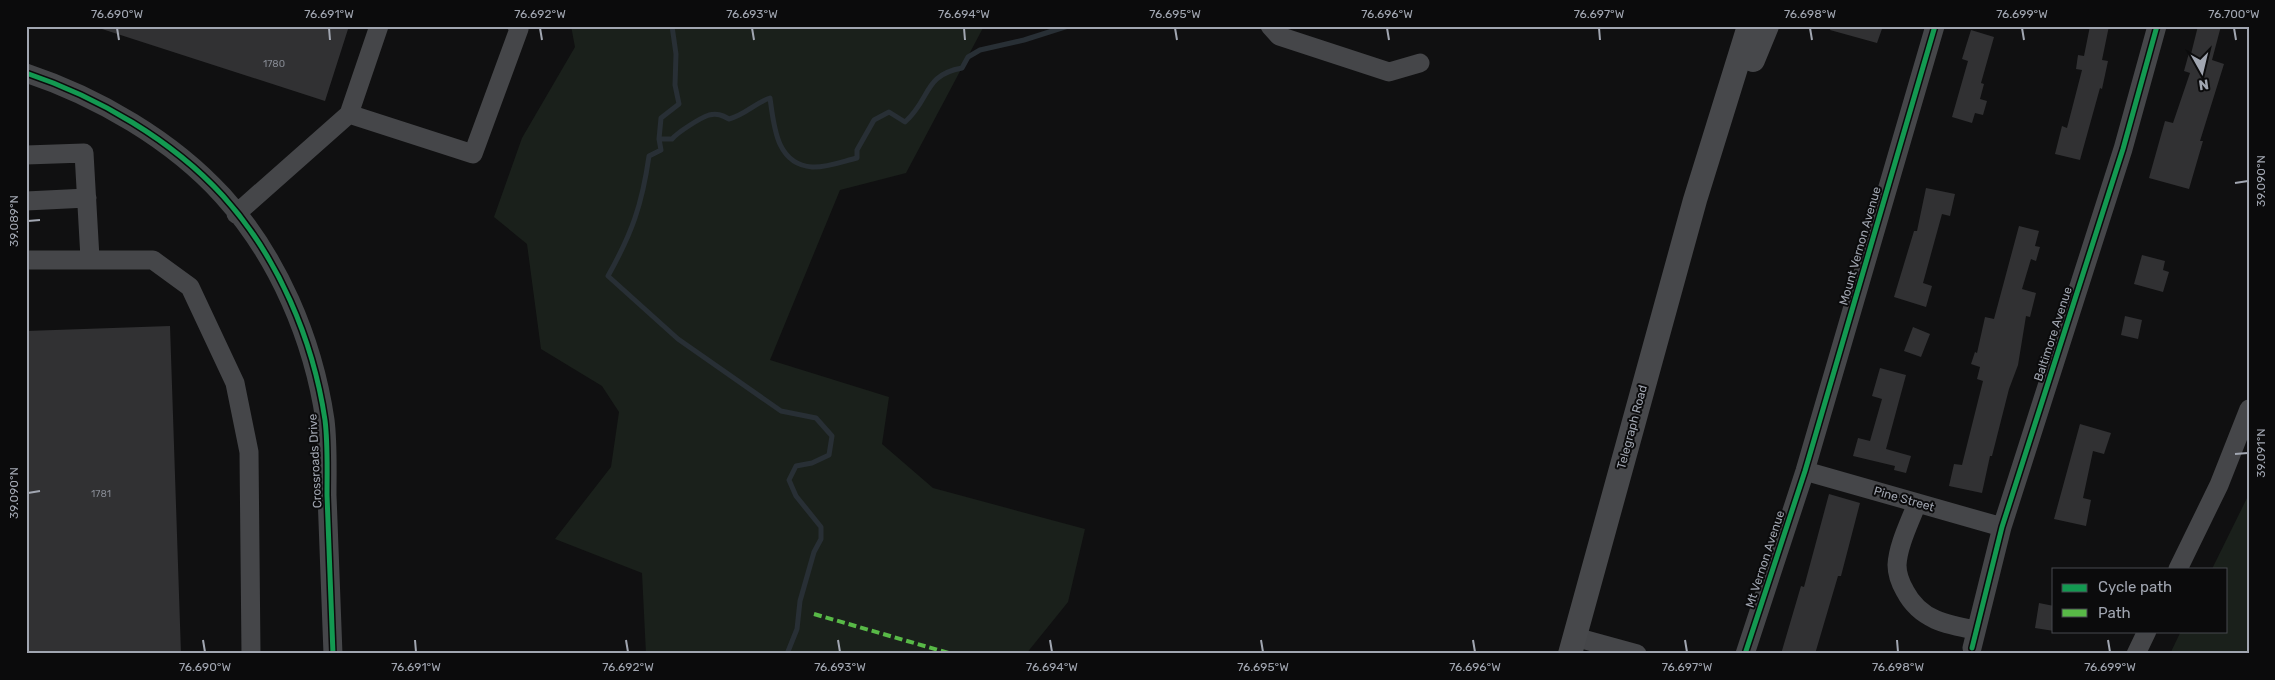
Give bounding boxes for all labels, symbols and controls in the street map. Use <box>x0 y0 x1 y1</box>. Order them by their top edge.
text: 76.690°W <box>91 7 143 21</box>
text: 76.691°W <box>304 7 354 21</box>
text: 76.692°W <box>514 7 566 21</box>
text: 76.693°W <box>726 7 778 21</box>
text: 76.694°W <box>938 7 990 21</box>
text: 76.695°W <box>1149 7 1201 21</box>
text: 76.696°W <box>1361 7 1413 21</box>
text: 76.697°W <box>1574 7 1625 21</box>
text: 76.698°W <box>1784 7 1836 21</box>
text: 76.699°W <box>1996 7 2048 21</box>
text: 76.700°W <box>2208 7 2260 21</box>
north arrow <box>2178 48 2228 98</box>
house number: 1780 <box>263 58 285 70</box>
text: N <box>2198 75 2210 93</box>
text: 39.090°N <box>2254 155 2268 207</box>
street label: Mount Vernon Avenue <box>1836 185 1884 307</box>
text: 39.089°N <box>7 195 21 247</box>
street label: Baltimore Avenue <box>2031 285 2075 383</box>
street label: Telegraph Road <box>1614 384 1650 470</box>
street label: Crossroads Drive <box>306 413 324 509</box>
text: 39.091°N <box>2254 428 2268 478</box>
text: 39.090°N <box>7 467 21 519</box>
street label: Pine Street <box>1872 484 1936 514</box>
house number: 1781 <box>91 488 111 500</box>
street label: Mt Vernon Avenue <box>1743 508 1787 609</box>
legend <box>2052 568 2228 632</box>
text: Cycle path <box>2098 578 2172 596</box>
text: Path <box>2098 604 2131 622</box>
text: 76.690°W <box>179 660 231 674</box>
text: 76.691°W <box>391 660 441 674</box>
text: 76.692°W <box>602 660 654 674</box>
text: 76.693°W <box>814 660 866 674</box>
text: 76.694°W <box>1026 660 1078 674</box>
text: 76.695°W <box>1237 660 1289 674</box>
text: 76.696°W <box>1449 660 1501 674</box>
text: 76.697°W <box>1662 660 1713 674</box>
text: 76.698°W <box>1872 660 1924 674</box>
text: 76.699°W <box>2084 660 2136 674</box>

